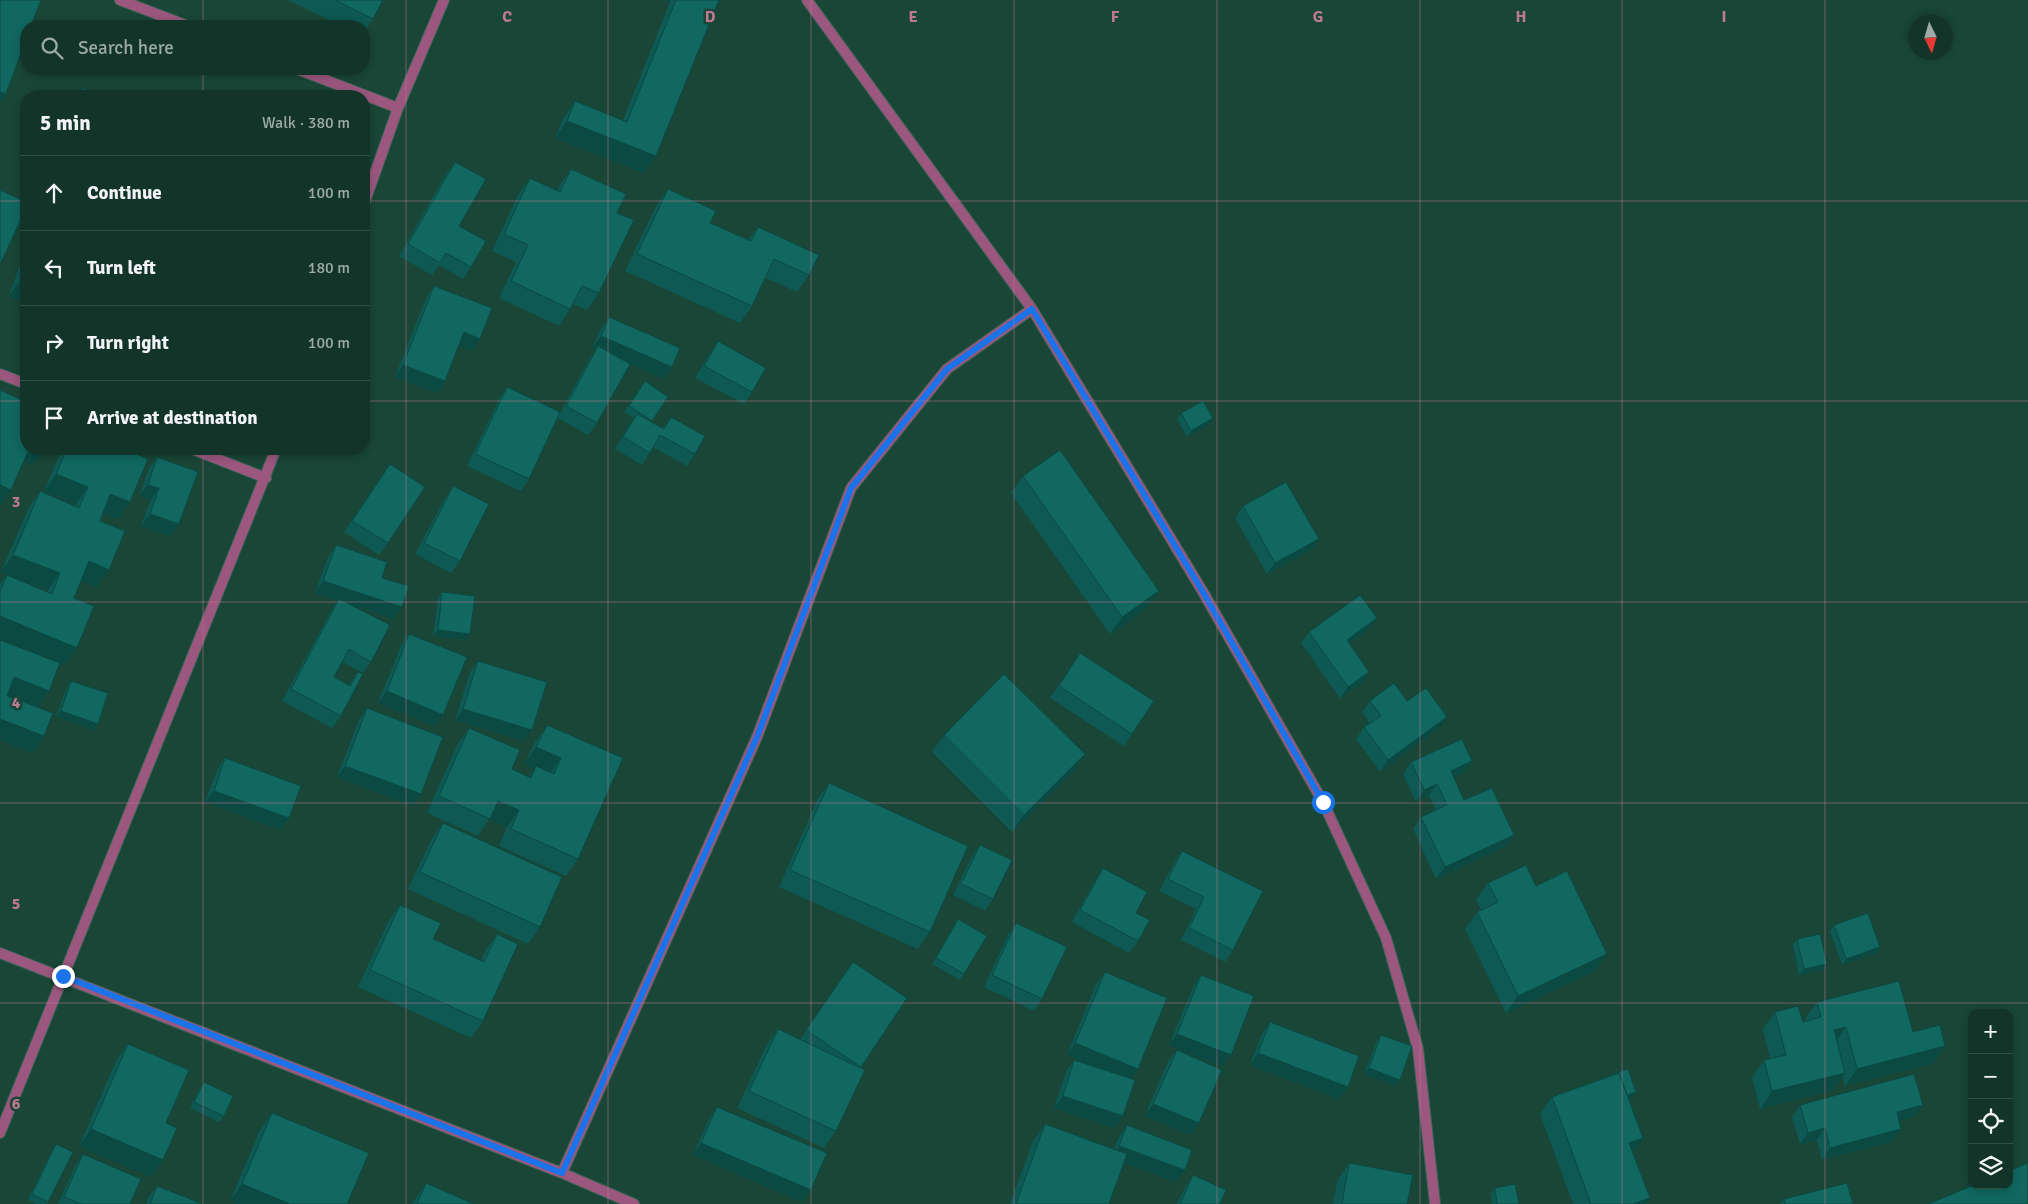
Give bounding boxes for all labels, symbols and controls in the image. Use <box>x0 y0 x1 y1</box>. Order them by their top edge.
text: C <box>502 7 512 27</box>
text: D <box>705 7 716 27</box>
text: E <box>908 7 918 27</box>
text: F <box>1111 7 1120 27</box>
text: G <box>1313 7 1323 27</box>
text: H <box>1516 7 1526 27</box>
text: I <box>1721 7 1727 27</box>
north arrow <box>1908 15 1953 60</box>
search box <box>20 20 370 75</box>
icon: search <box>38 34 66 62</box>
text: Search here <box>78 36 174 60</box>
text: 5 min <box>40 110 91 136</box>
text: Walk · 380 m <box>262 113 350 133</box>
icon: ahead <box>40 179 68 207</box>
text: Continue <box>87 181 162 205</box>
text: 100 m <box>308 183 350 203</box>
icon: left <box>40 254 68 282</box>
text: Turn left <box>87 256 156 280</box>
text: 180 m <box>308 258 350 278</box>
icon: right <box>40 329 68 357</box>
text: Turn right <box>87 331 169 355</box>
text: 100 m <box>308 333 350 353</box>
icon: arrive <box>40 404 68 432</box>
text: Arrive at destination <box>87 406 258 430</box>
text: 3 <box>12 492 20 512</box>
text: 4 <box>12 693 21 713</box>
route start <box>1312 791 1335 814</box>
text: 5 <box>12 894 20 914</box>
route end <box>52 965 75 988</box>
map controls <box>1968 1009 2013 1189</box>
button: + <box>1968 1009 2013 1054</box>
button: − <box>1968 1054 2013 1099</box>
text: 6 <box>12 1094 21 1114</box>
button: locate <box>1968 1099 2013 1144</box>
button: layers <box>1968 1144 2013 1189</box>

